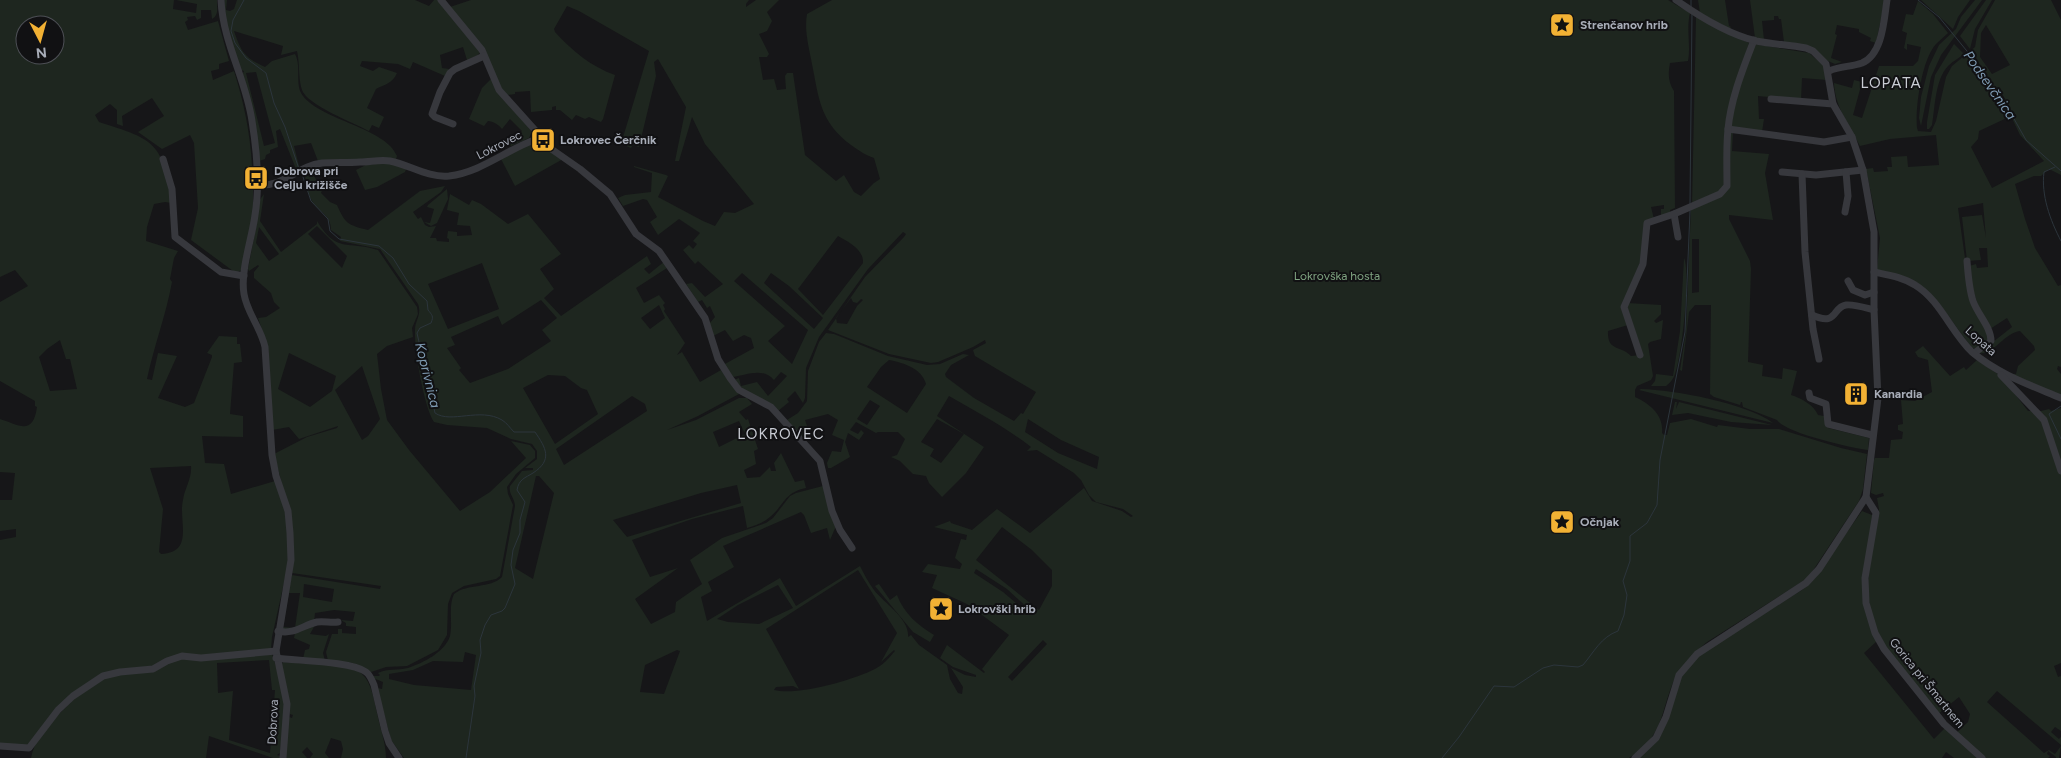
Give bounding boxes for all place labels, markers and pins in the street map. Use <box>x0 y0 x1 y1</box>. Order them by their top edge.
place icon: Strenčanov hrib <box>1549 12 1575 38</box>
place label: Strenčanov hrib <box>1580 18 1668 32</box>
bus stop icon: Lokrovec Čerčnik <box>530 127 556 153</box>
place label: Lokrovec Čerčnik <box>560 133 657 147</box>
place label: Dobrova pri Celju križišče <box>274 164 348 192</box>
bus stop icon: Dobrova pri Celju križišče <box>243 165 269 191</box>
building icon: Kanardia <box>1843 381 1869 407</box>
place label: Kanardia <box>1874 387 1922 401</box>
place icon: Očnjak <box>1549 509 1575 535</box>
place label: Očnjak <box>1580 515 1620 529</box>
place icon: Lokrovški hrib <box>928 596 954 622</box>
place label: Lokrovški hrib <box>958 602 1036 616</box>

